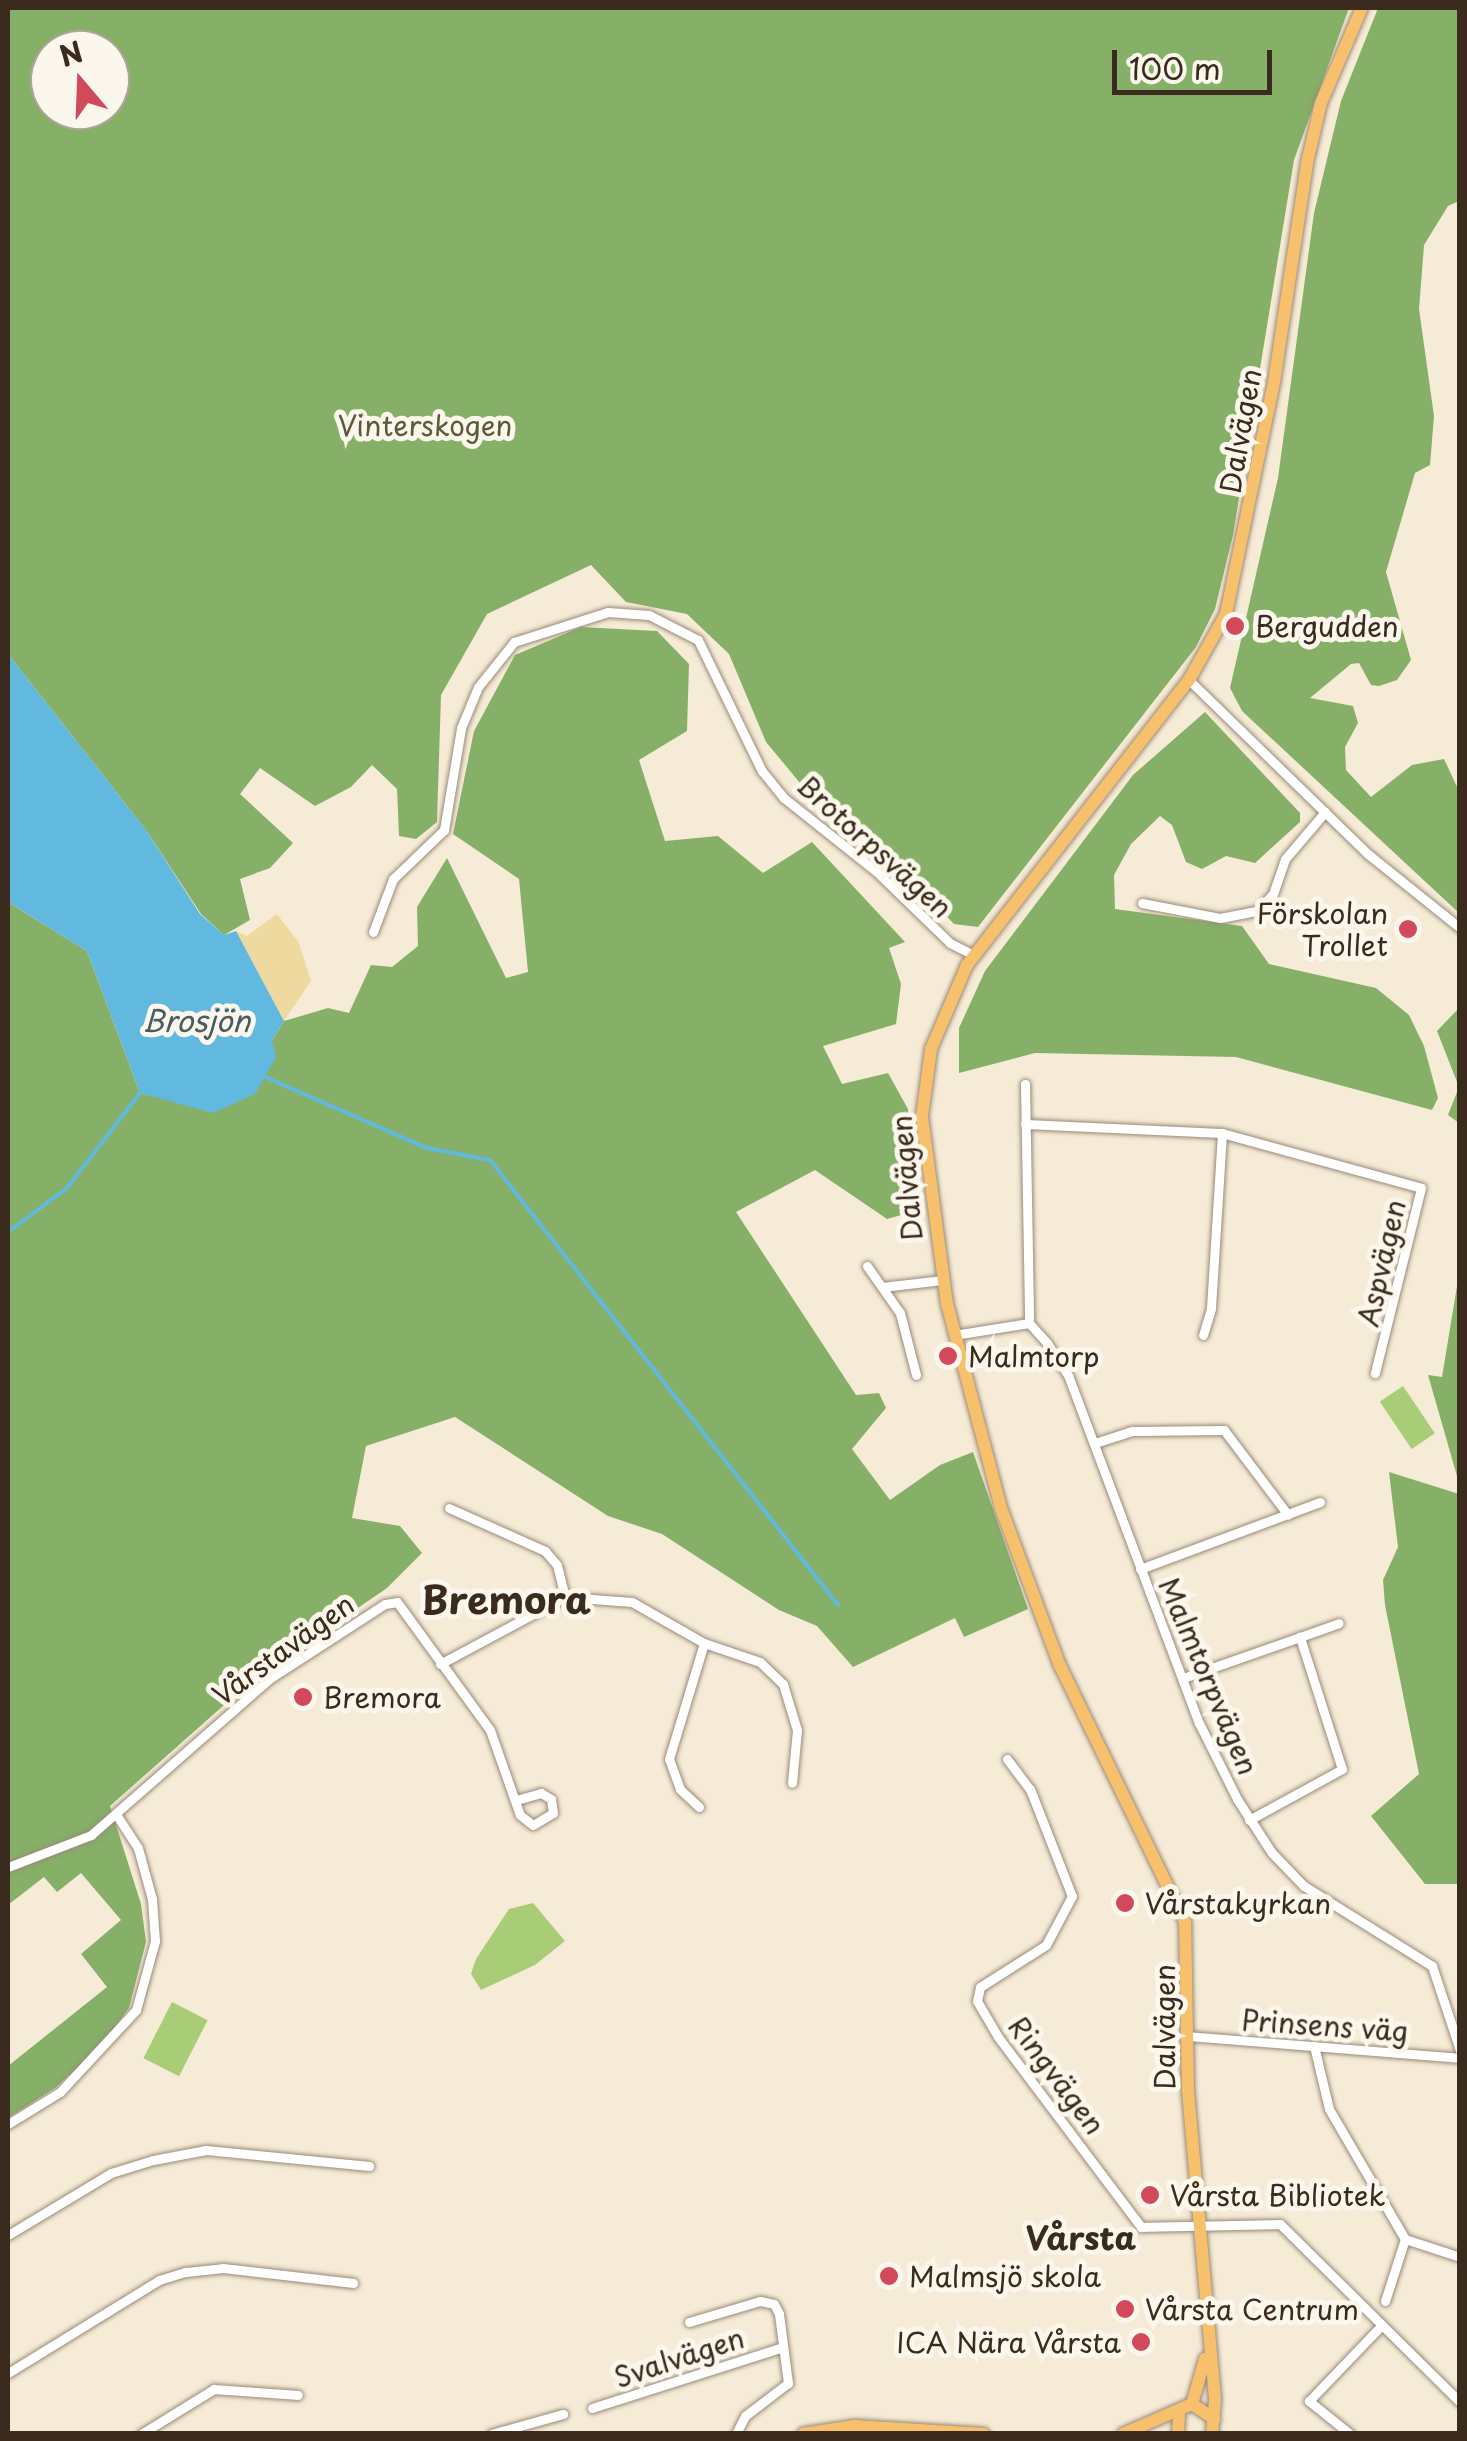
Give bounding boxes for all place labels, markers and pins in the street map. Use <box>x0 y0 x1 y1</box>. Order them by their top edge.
place label: Bergudden <box>1255 609 1399 643</box>
marker: Bergudden <box>1224 615 1246 637</box>
place label: Förskolan Trollet <box>1256 896 1388 962</box>
marker: Förskolan Trollet <box>1397 918 1419 940</box>
place label: Malmtorp <box>968 1339 1100 1373</box>
marker: Malmtorp <box>937 1345 959 1367</box>
place label: Bremora <box>323 1680 441 1714</box>
marker: Bremora <box>292 1686 314 1708</box>
place label: Vårstakyrkan <box>1145 1886 1331 1920</box>
marker: Vårstakyrkan <box>1114 1892 1136 1914</box>
place label: Vårsta Bibliotek <box>1170 2178 1385 2212</box>
marker: Vårsta Bibliotek <box>1139 2184 1161 2206</box>
place label: Malmsjö skola <box>909 2259 1102 2293</box>
marker: Malmsjö skola <box>878 2265 900 2287</box>
place label: Vårsta Centrum <box>1145 2292 1360 2326</box>
marker: Vårsta Centrum <box>1114 2298 1136 2320</box>
place label: ICA Nära Vårsta <box>895 2325 1121 2359</box>
marker: ICA Nära Vårsta <box>1130 2331 1152 2353</box>

